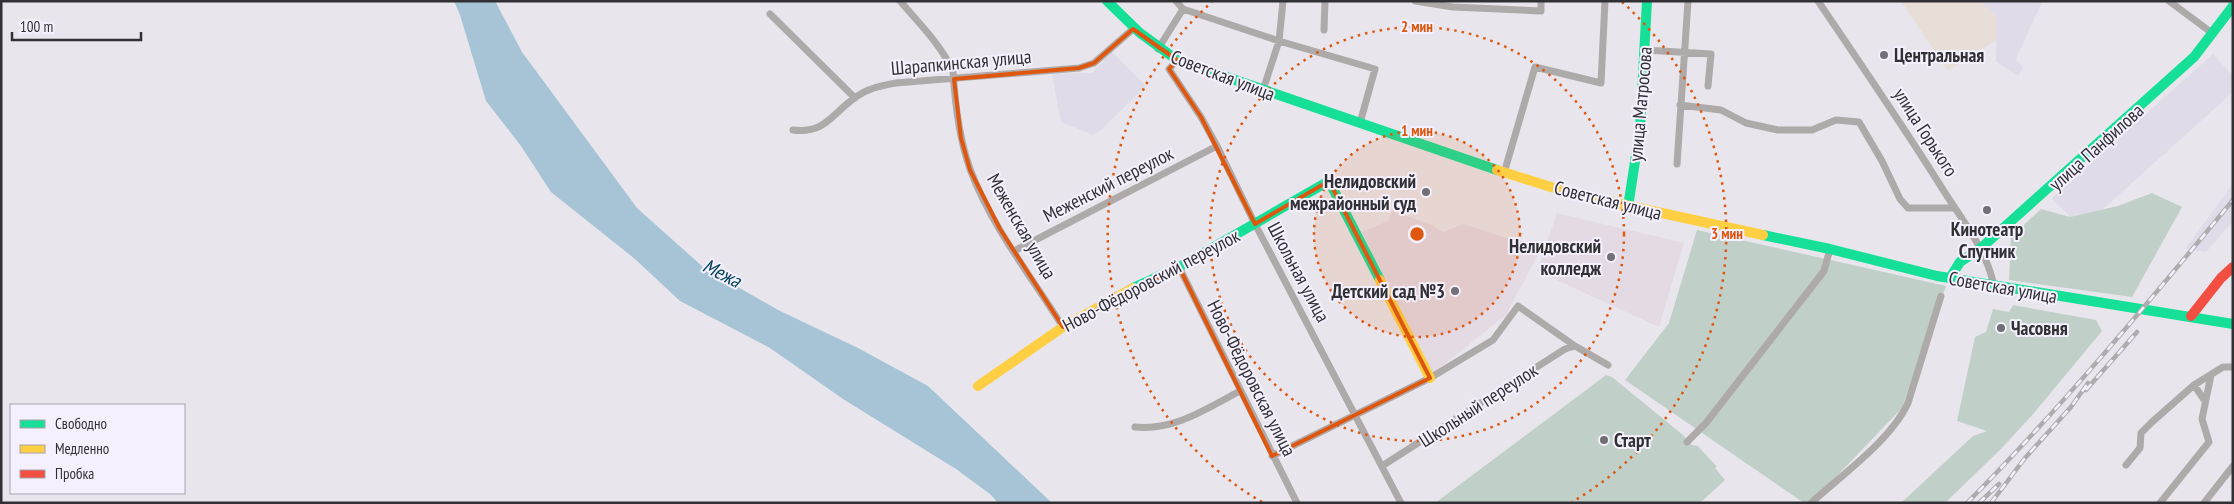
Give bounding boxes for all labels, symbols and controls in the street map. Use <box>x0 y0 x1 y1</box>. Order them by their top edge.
scale bar <box>12 10 141 42</box>
text: 100 m <box>20 17 53 36</box>
text: 2 мин <box>1401 17 1433 36</box>
place label: Центральная <box>1894 43 1984 67</box>
street label: Шарапкинская улица <box>890 44 1032 80</box>
street label: Советская улица <box>1167 44 1279 106</box>
street label: улица Матросова <box>1623 46 1657 162</box>
marker: Центральная <box>1878 49 1890 61</box>
street label: улица Горького <box>1889 83 1963 181</box>
street label: улица Панфилова <box>2044 98 2148 196</box>
text: 1 мин <box>1401 121 1433 140</box>
street label: Меженский переулок <box>1039 141 1178 227</box>
street label: Меженская улица <box>982 169 1062 283</box>
place label: Нелидовский межрайонный суд <box>1290 169 1416 215</box>
street label: Советская улица <box>1552 175 1664 225</box>
marker: Нелидовский межрайонный суд <box>1420 186 1432 198</box>
marker: Кинотеатр Спутник <box>1981 204 1993 216</box>
place label: Кинотеатр Спутник <box>1951 217 2024 263</box>
street label: Школьная улица <box>1263 218 1335 326</box>
street label: Ново-Фёдоровский переулок <box>1058 223 1244 337</box>
text: 3 мин <box>1711 224 1743 243</box>
centre of rings <box>1408 225 1426 243</box>
place label: Нелидовский колледж <box>1509 234 1602 280</box>
marker: Нелидовский колледж <box>1605 251 1617 263</box>
water label: Межа <box>698 252 746 294</box>
street label: Советская улица <box>1947 266 2059 308</box>
place label: Детский сад №3 <box>1331 279 1445 303</box>
marker: Детский сад №3 <box>1449 285 1461 297</box>
street label: Ново-Фёдоровская улица <box>1202 296 1302 460</box>
place label: Часовня <box>2011 316 2068 340</box>
marker: Часовня <box>1995 322 2007 334</box>
street label: Школьный переулок <box>1414 357 1542 452</box>
legend <box>10 404 185 494</box>
text: Свободно <box>55 414 107 433</box>
place label: Старт <box>1614 428 1651 452</box>
marker: Старт <box>1598 434 1610 446</box>
text: Медленно <box>55 439 109 458</box>
text: Пробка <box>55 464 94 483</box>

